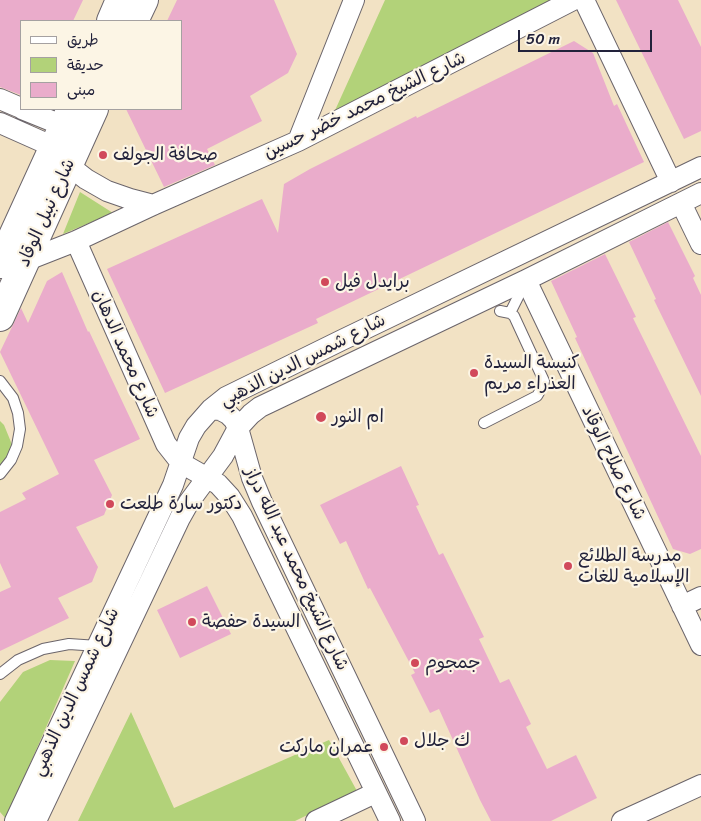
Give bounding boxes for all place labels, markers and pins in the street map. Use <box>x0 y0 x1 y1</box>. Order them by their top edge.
place label: صحافة الجولف <box>113 144 218 166</box>
marker: صحافة الجولف <box>97 149 109 161</box>
place label: برايدل فيل <box>335 271 410 293</box>
marker: برايدل فيل <box>319 276 331 288</box>
place label: كنيسة السيدة العذراء مريم <box>484 352 580 394</box>
marker: كنيسة السيدة العذراء مريم <box>468 367 480 379</box>
place label: ام النور <box>332 406 384 428</box>
marker: ام النور <box>314 410 328 424</box>
place label: دكتور سارة طلعت <box>120 493 242 515</box>
marker: دكتور سارة طلعت <box>104 498 116 510</box>
place label: مدرسة الطلائع الإسلامية للغات <box>578 545 689 588</box>
marker: مدرسة الطلائع الإسلامية للغات <box>562 560 574 572</box>
place label: السيدة حفصة <box>202 611 300 633</box>
marker: السيدة حفصة <box>186 616 198 628</box>
place label: جمجوم <box>425 652 481 674</box>
marker: جمجوم <box>409 657 421 669</box>
place label: ك جلال <box>414 730 470 752</box>
marker: ك جلال <box>398 735 410 747</box>
place label: عمران ماركت <box>279 736 374 758</box>
marker: عمران ماركت <box>378 741 390 753</box>

